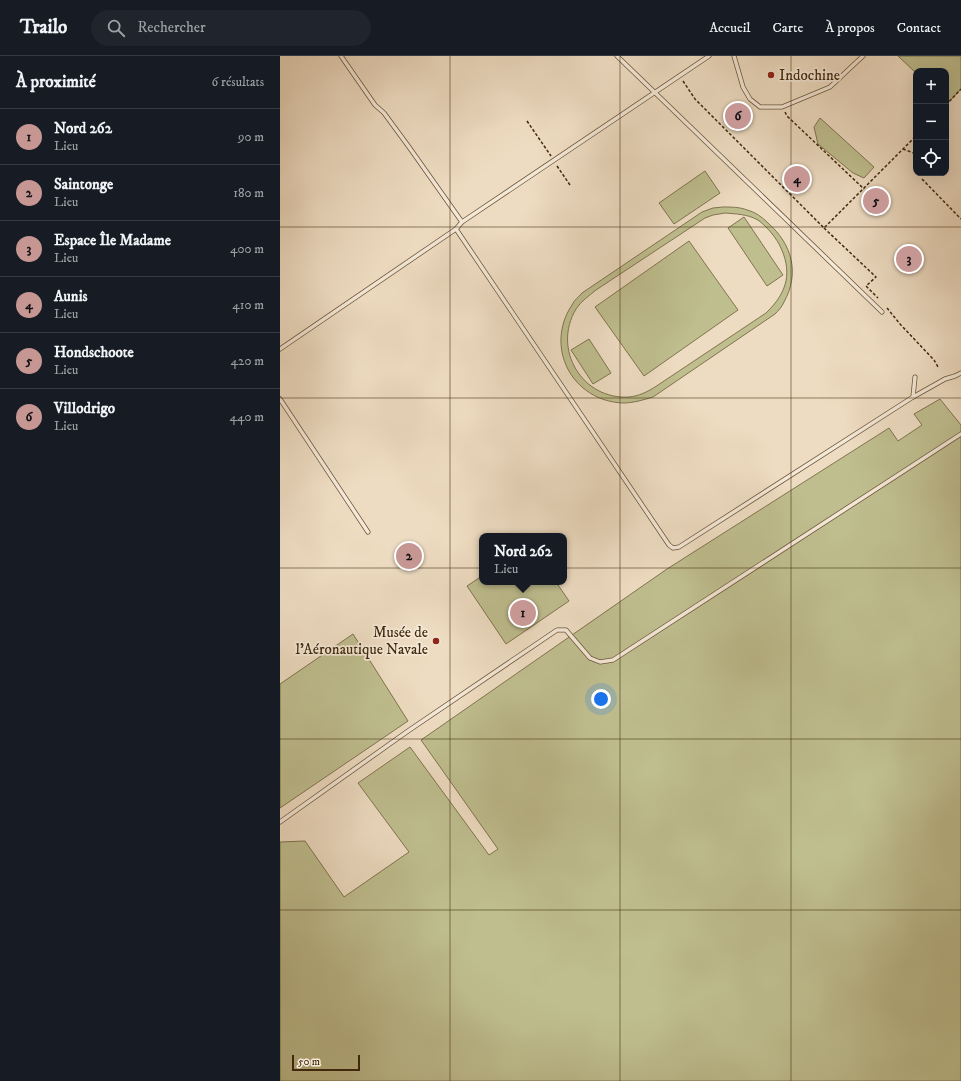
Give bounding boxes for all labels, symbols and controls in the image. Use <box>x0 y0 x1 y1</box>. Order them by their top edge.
search box <box>91 10 371 46</box>
text: Trailo <box>20 16 67 39</box>
icon: search <box>105 17 127 39</box>
text: Rechercher <box>137 18 206 37</box>
text: Accueil <box>709 19 751 37</box>
text: Carte <box>773 19 803 37</box>
text: À propos <box>825 19 875 37</box>
text: Contact <box>897 19 941 37</box>
place label: Indochine <box>779 66 840 85</box>
map controls <box>913 68 949 176</box>
button: + <box>913 68 949 104</box>
marker: Indochine <box>766 70 776 80</box>
text: À proximité <box>16 71 96 93</box>
text: 6 résultats <box>212 74 264 90</box>
pin: 6 <box>725 101 751 131</box>
button: − <box>913 104 949 140</box>
text: Nord 262 <box>54 119 112 138</box>
text: 1 <box>27 129 31 145</box>
text: 90 m <box>238 129 264 145</box>
text: Lieu <box>54 138 78 154</box>
button: locate <box>913 140 949 176</box>
pin: 4 <box>784 164 810 194</box>
text: Saintonge <box>54 175 113 194</box>
text: 2 <box>26 185 32 201</box>
text: 180 m <box>233 185 264 201</box>
pin: 5 <box>863 186 889 216</box>
text: Lieu <box>54 194 78 210</box>
text: Espace Île Madame <box>54 231 171 250</box>
text: 3 <box>27 241 31 257</box>
text: 400 m <box>230 241 264 257</box>
pin: 3 <box>896 244 922 274</box>
text: Lieu <box>54 250 78 266</box>
text: Aunis <box>54 287 88 306</box>
text: 4 <box>25 297 33 313</box>
text: 410 m <box>232 297 264 313</box>
text: Lieu <box>54 306 78 322</box>
text: Hondschoote <box>54 343 134 362</box>
text: 5 <box>26 353 32 369</box>
text: 420 m <box>231 353 264 369</box>
text: Lieu <box>54 362 78 378</box>
text: Villodrigo <box>54 399 115 418</box>
text: 6 <box>26 409 32 425</box>
text: 440 m <box>229 409 264 425</box>
text: Lieu <box>54 418 78 434</box>
popup <box>479 533 567 585</box>
pin: 2 <box>396 541 422 571</box>
text: Nord 262 <box>494 542 552 561</box>
text: Lieu <box>494 561 518 577</box>
pin: 1 <box>510 598 536 628</box>
place label: Musée de l'Aéronautique Navale <box>295 623 428 659</box>
marker: Musée de l'Aéronautique Navale <box>431 636 441 646</box>
your location <box>591 689 611 709</box>
scale bar <box>292 1053 360 1072</box>
text: 50 m <box>298 1055 320 1069</box>

